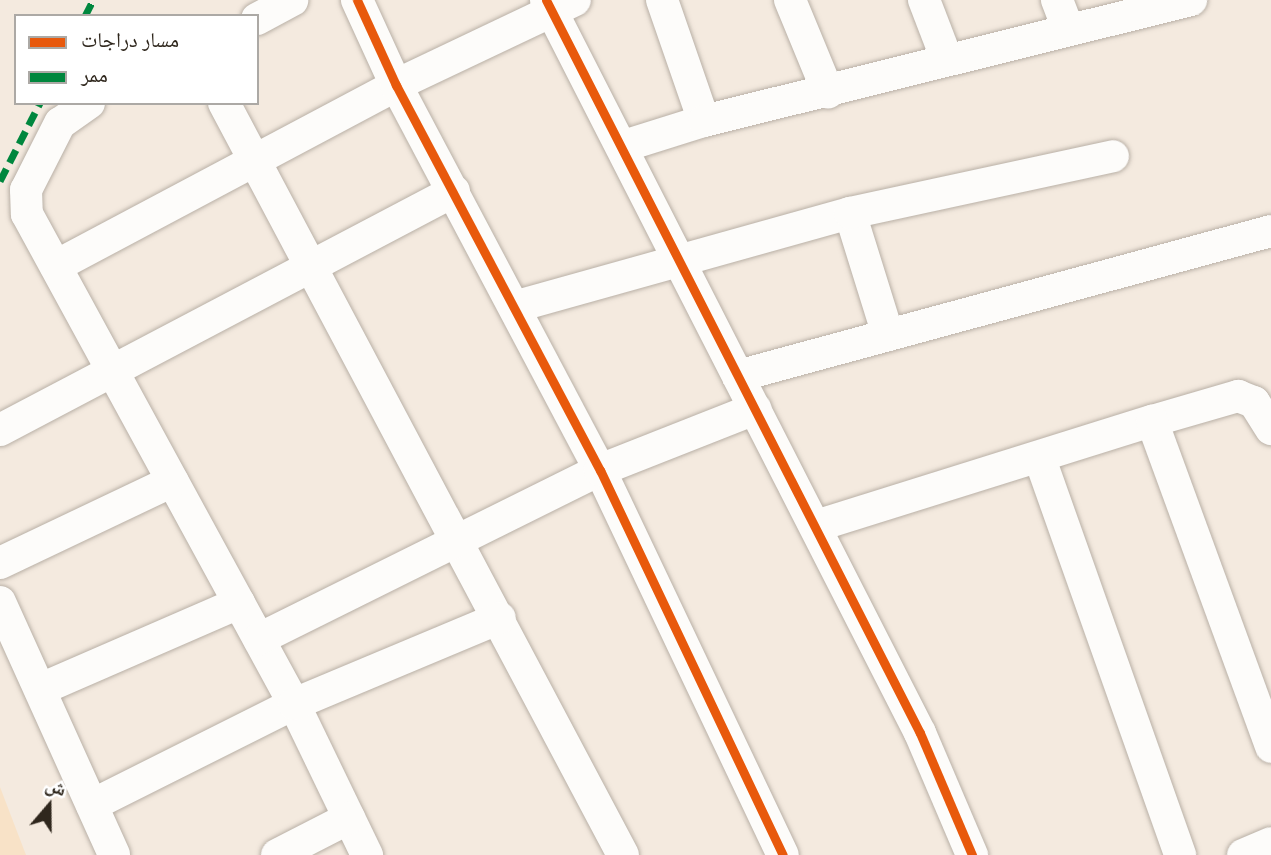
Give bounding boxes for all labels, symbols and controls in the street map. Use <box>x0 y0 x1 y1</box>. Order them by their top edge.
legend <box>14 14 259 105</box>
text: مسار دراجات <box>81 26 179 53</box>
text: ممر <box>81 61 108 88</box>
north arrow <box>14 771 84 841</box>
text: ش <box>43 772 70 801</box>

